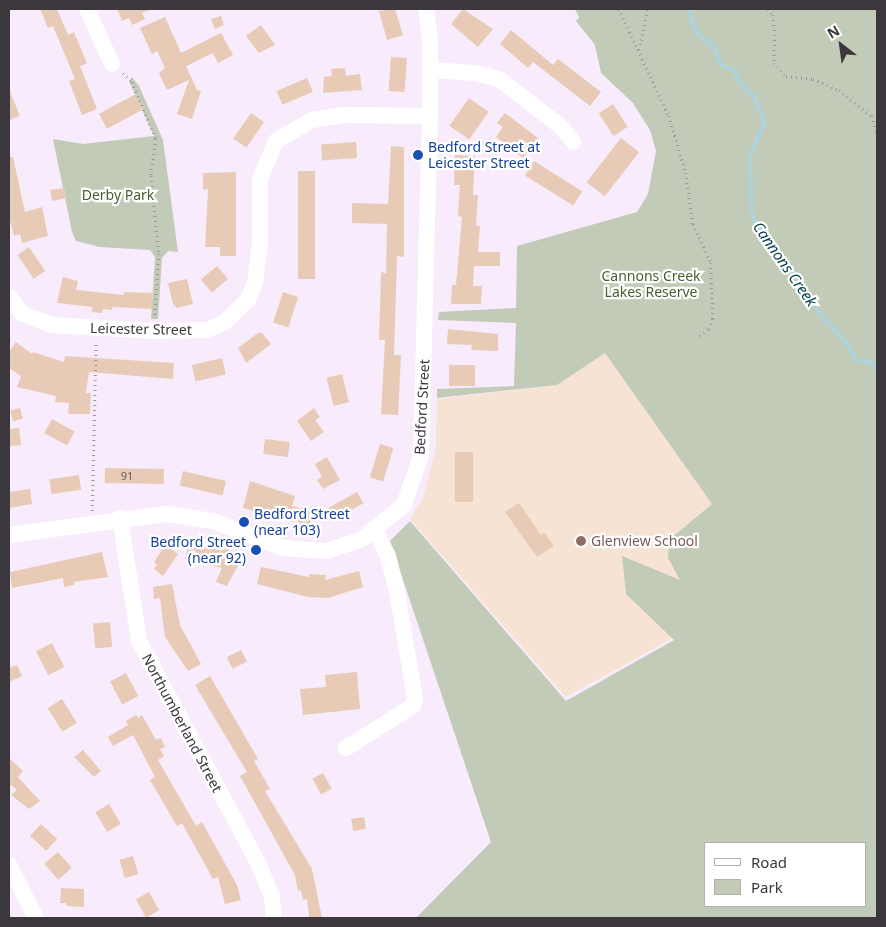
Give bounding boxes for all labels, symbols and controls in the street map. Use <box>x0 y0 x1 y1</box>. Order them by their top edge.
north arrow <box>816 20 866 70</box>
text: N <box>824 21 843 43</box>
place label: Bedford Street at Leicester Street <box>428 139 540 172</box>
marker: Bedford Street at Leicester Street <box>412 149 424 161</box>
park label: Derby Park <box>82 187 154 203</box>
water label: Cannons Creek <box>749 218 821 310</box>
park label: Cannons Creek Lakes Reserve <box>601 268 701 300</box>
street label: Leicester Street <box>90 320 192 338</box>
street label: Bedford Street <box>411 359 433 455</box>
house number: 91 <box>121 469 133 483</box>
place label: Bedford Street (near 103) <box>254 506 350 538</box>
marker: Bedford Street (near 103) <box>238 516 250 528</box>
place label: Glenview School <box>591 533 698 549</box>
place label: Bedford Street (near 92) <box>150 534 246 566</box>
marker: Glenview School <box>575 535 587 547</box>
marker: Bedford Street (near 92) <box>250 544 262 556</box>
street label: Northumberland Street <box>138 651 226 795</box>
legend <box>704 842 866 907</box>
text: Road <box>751 852 787 872</box>
text: Park <box>751 877 783 897</box>

